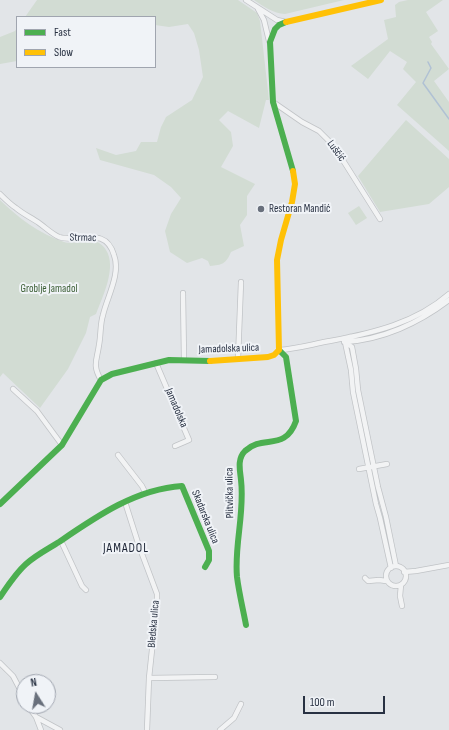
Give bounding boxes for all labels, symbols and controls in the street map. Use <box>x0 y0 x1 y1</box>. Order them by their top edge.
legend <box>16 16 156 68</box>
text: Fast <box>54 25 71 40</box>
text: Slow <box>54 45 73 60</box>
street label: Luščić <box>324 138 348 164</box>
place label: Restoran Mandić <box>269 202 330 216</box>
marker: Restoran Mandić <box>256 204 266 214</box>
street label: Strmac <box>69 231 97 245</box>
park label: Groblje Jamadol <box>20 282 78 296</box>
street label: Jamadolska ulica <box>199 341 259 357</box>
street label: Jamadolska <box>162 386 190 430</box>
street label: Plitvička ulica <box>223 468 237 518</box>
street label: Skadarska ulica <box>188 488 222 546</box>
district label: JAMADOL <box>103 541 149 557</box>
street label: Bledska ulica <box>145 600 163 648</box>
north arrow <box>16 674 56 714</box>
text: N <box>30 676 38 690</box>
scale bar <box>305 688 387 714</box>
text: 100 m <box>310 695 335 710</box>

